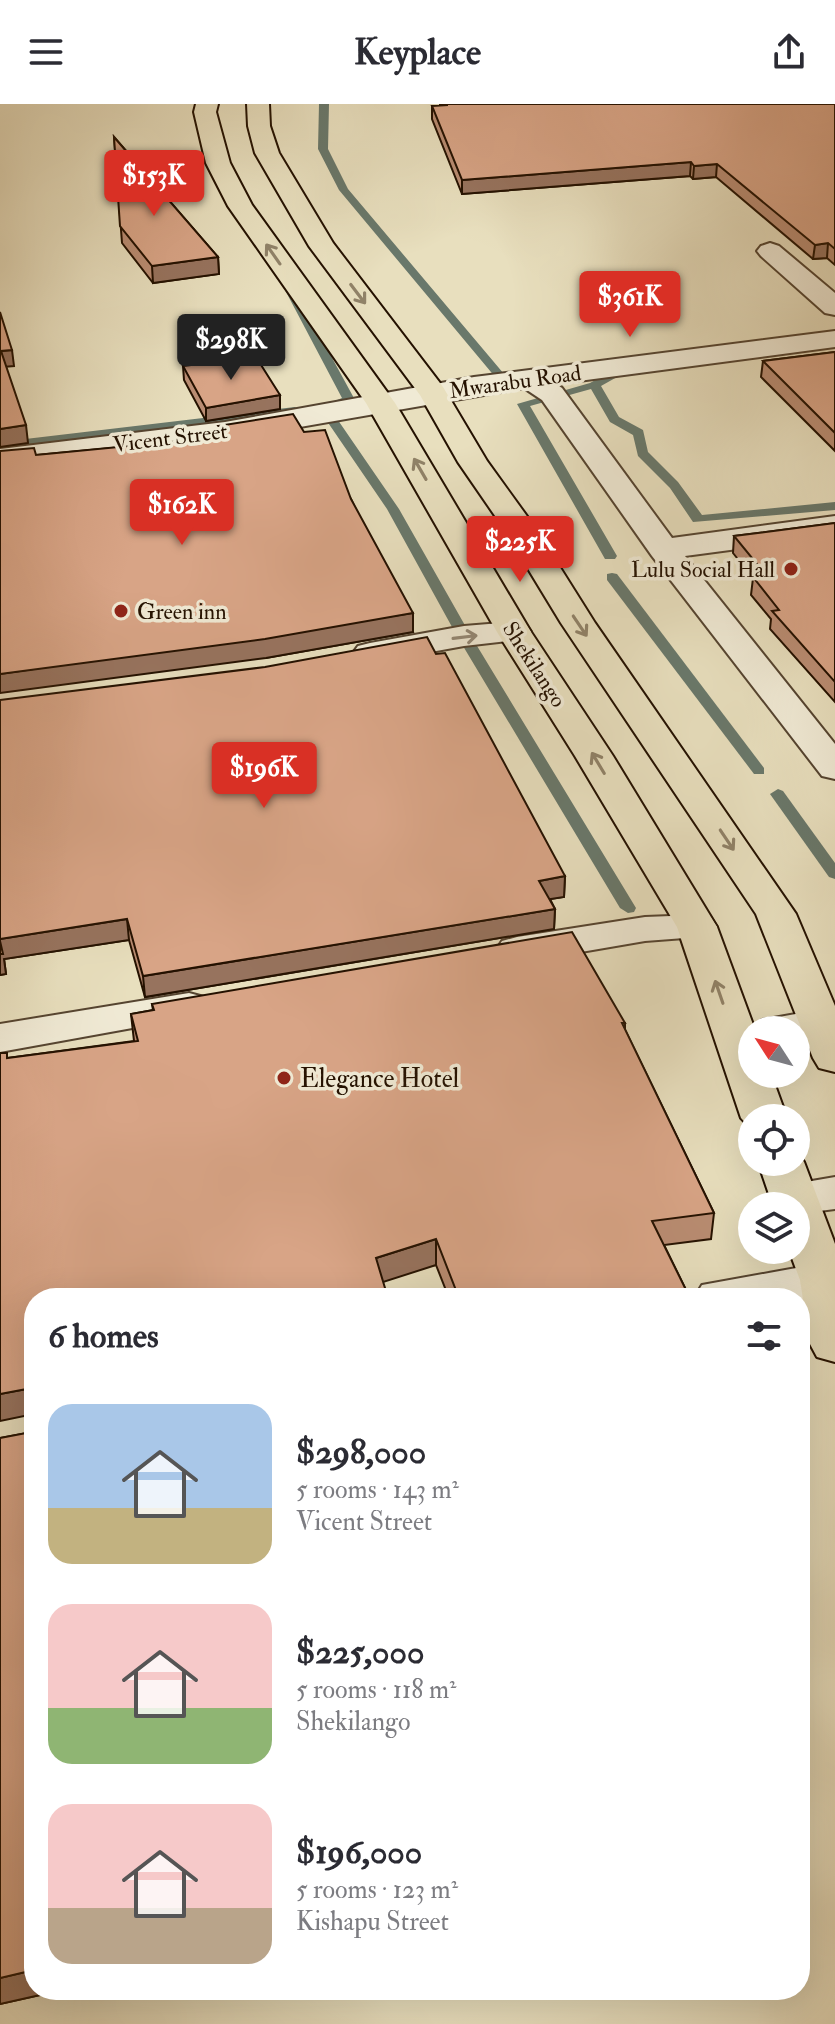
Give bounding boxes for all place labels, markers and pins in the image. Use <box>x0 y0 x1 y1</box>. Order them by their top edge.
pin: $153K <box>98 150 210 218</box>
pin: $361K <box>574 271 686 339</box>
pin: $298K <box>175 314 287 382</box>
pin: $162K <box>126 479 238 547</box>
pin: $225K <box>464 516 576 584</box>
place label: Lulu Social Hall <box>631 556 775 584</box>
marker: Lulu Social Hall <box>782 560 800 578</box>
place label: Green inn <box>137 598 227 626</box>
marker: Green inn <box>112 602 130 620</box>
pin: $196K <box>208 742 320 810</box>
place label: Elegance Hotel <box>300 1063 460 1095</box>
marker: Elegance Hotel <box>275 1069 293 1087</box>

